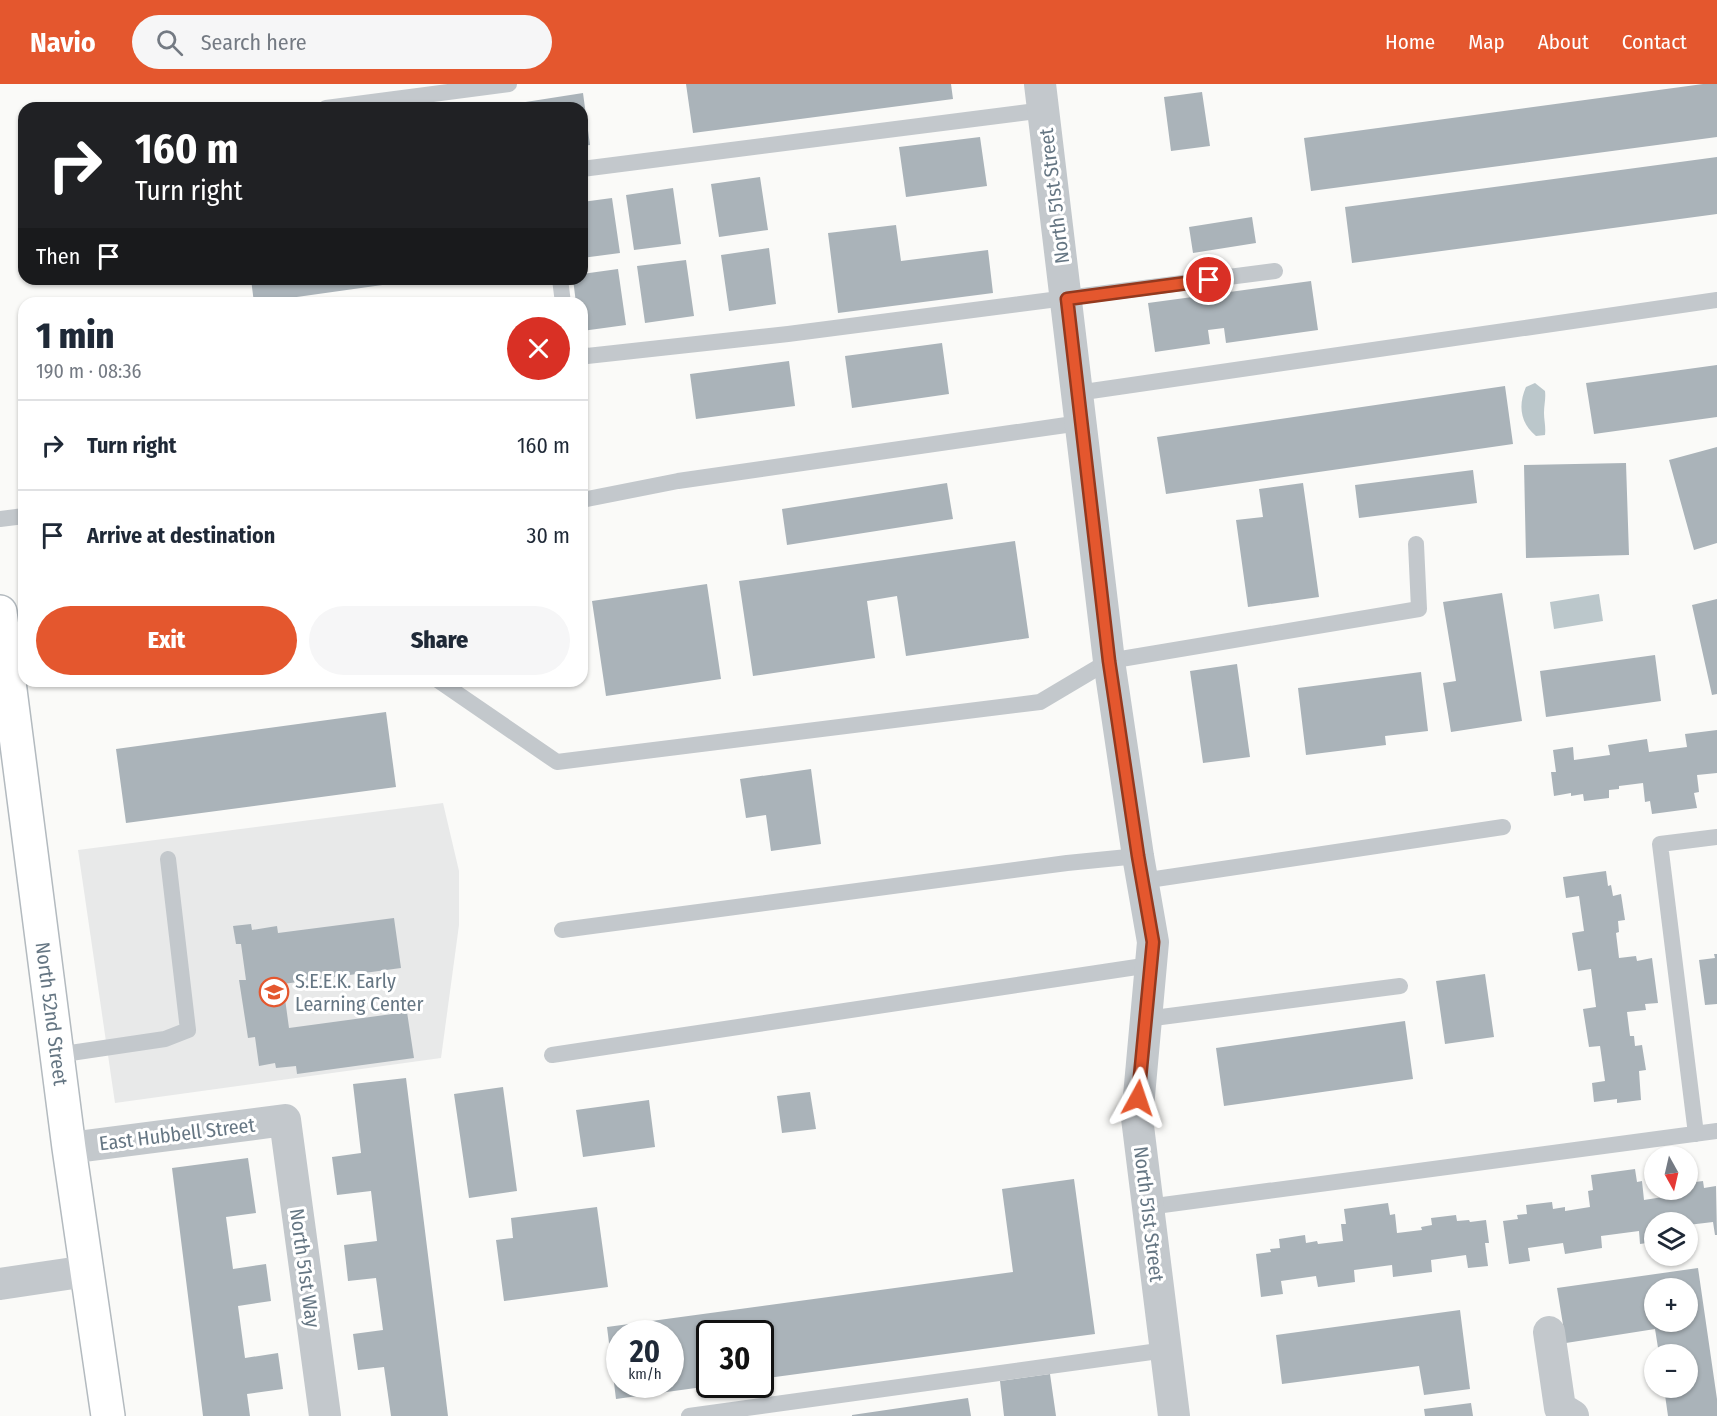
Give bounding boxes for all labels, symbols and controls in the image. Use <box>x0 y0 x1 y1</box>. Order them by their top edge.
search box <box>132 15 552 69</box>
text: Navio <box>30 26 96 59</box>
icon: search <box>153 26 186 59</box>
text: Search here <box>201 29 307 56</box>
text: Home <box>1385 29 1435 55</box>
text: Map <box>1468 29 1505 55</box>
text: About <box>1538 29 1589 55</box>
text: Contact <box>1622 29 1687 55</box>
text: 160 m <box>135 124 238 174</box>
icon: right <box>36 126 114 204</box>
street label: North 51st Street <box>1034 126 1074 265</box>
text: Turn right <box>135 175 243 207</box>
icon: arrive <box>92 240 125 273</box>
text: Then <box>36 243 80 270</box>
pin <box>1183 254 1234 305</box>
icon: arrive <box>1192 263 1225 296</box>
text: 1 min <box>36 314 114 358</box>
button: close <box>507 317 570 380</box>
text: 190 m · 08:36 <box>36 359 141 383</box>
icon: right <box>36 429 69 462</box>
text: Turn right <box>87 432 176 459</box>
text: 160 m <box>517 432 570 459</box>
icon: arrive <box>36 519 69 552</box>
text: Arrive at destination <box>87 522 275 549</box>
text: 30 m <box>527 522 570 549</box>
button: Exit <box>36 606 297 675</box>
button: Share <box>309 606 570 675</box>
street label: North 52nd Street <box>31 941 73 1087</box>
place label: S.E.E.K. Early Learning Center <box>295 969 423 1016</box>
school or university icon: S.E.E.K. Early Learning Center <box>258 976 290 1008</box>
position arrow <box>1106 1066 1170 1130</box>
street label: East Hubbell Street <box>98 1112 257 1155</box>
street label: North 51st Street <box>1129 1145 1169 1284</box>
north arrow <box>1644 1146 1698 1200</box>
map controls <box>1644 1146 1698 1398</box>
street label: North 51st Way <box>285 1207 325 1329</box>
button: layers <box>1644 1212 1698 1266</box>
button: + <box>1644 1278 1698 1332</box>
speed limit sign: 30 <box>696 1320 774 1398</box>
text: 20 <box>630 1334 660 1370</box>
button: − <box>1644 1344 1698 1398</box>
text: km/h <box>628 1365 662 1383</box>

